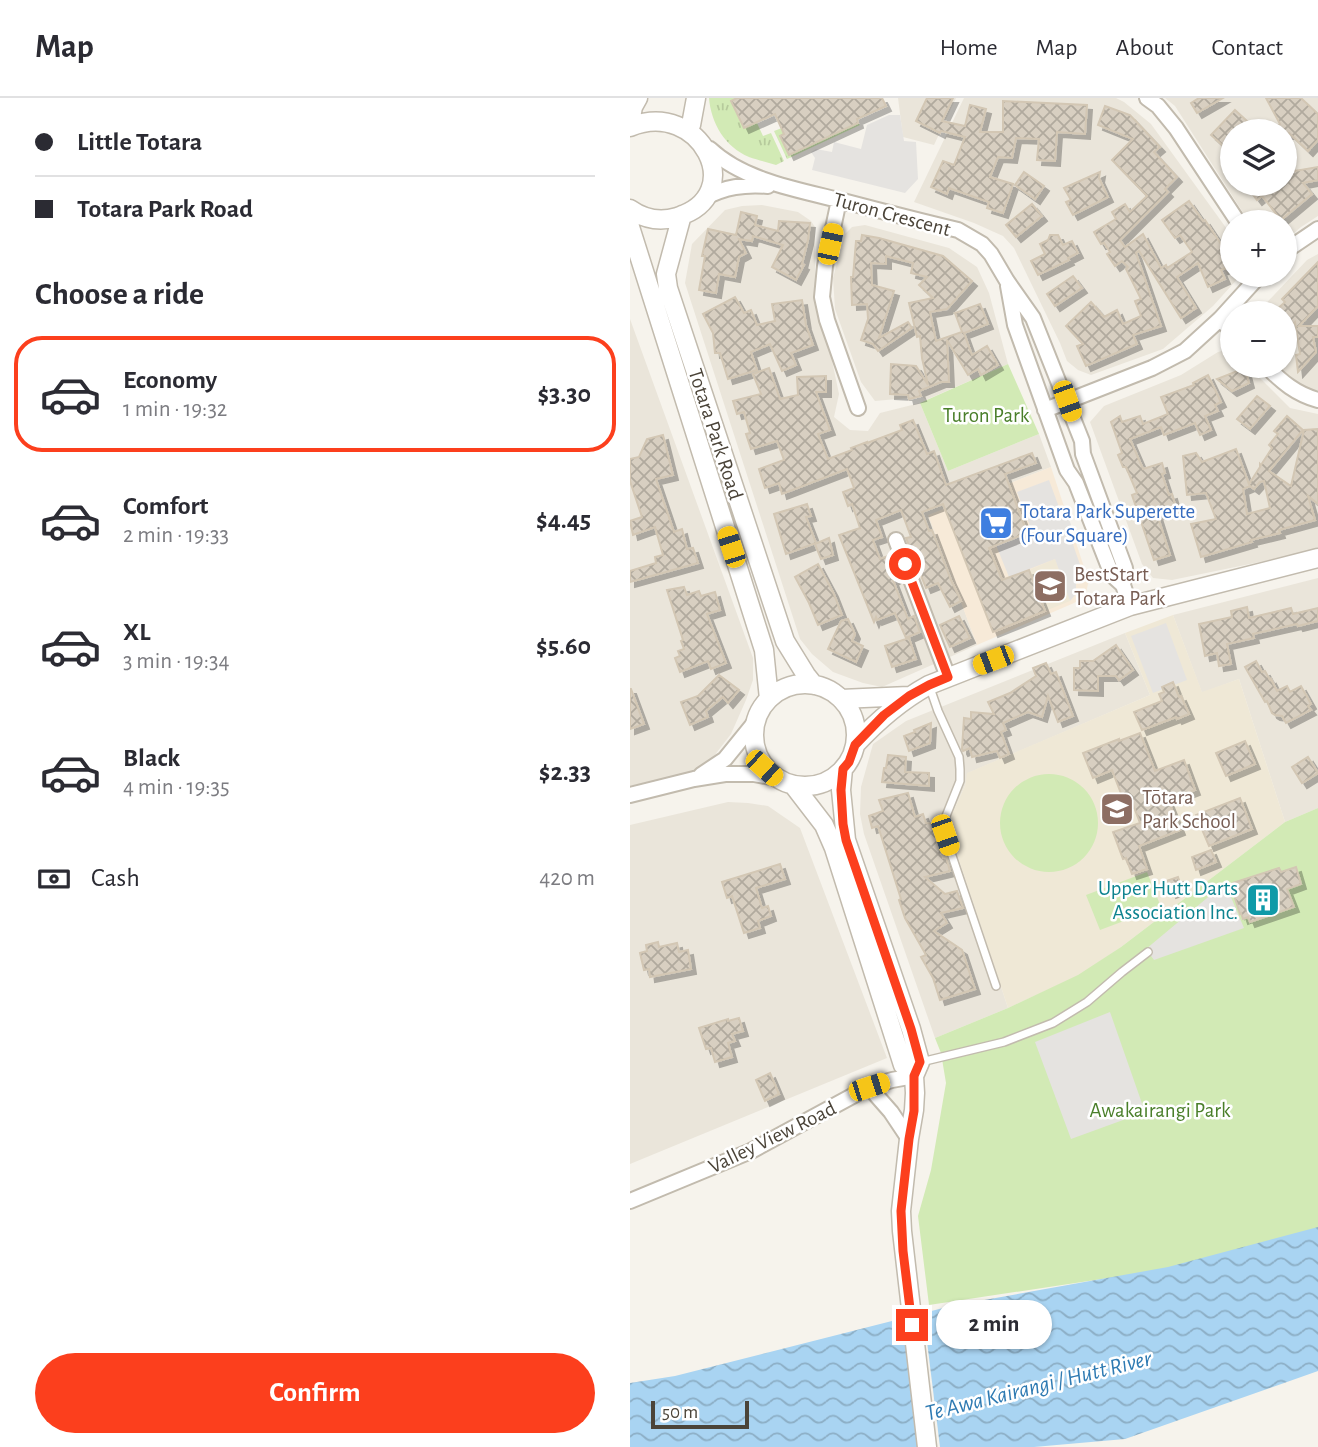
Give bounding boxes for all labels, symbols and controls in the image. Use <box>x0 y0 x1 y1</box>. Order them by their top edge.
text: Map <box>35 31 94 64</box>
text: Home <box>940 36 998 60</box>
text: Map <box>1036 36 1078 60</box>
text: About <box>1116 36 1173 60</box>
text: Contact <box>1211 36 1283 60</box>
map controls <box>1220 119 1297 378</box>
button: layers <box>1220 119 1297 196</box>
text: Little Totara <box>77 129 202 155</box>
street label: Turon Crescent <box>831 189 953 240</box>
text: Totara Park Road <box>77 196 253 222</box>
button: + <box>1220 210 1297 287</box>
car <box>816 221 845 267</box>
text: Choose a ride <box>35 278 204 310</box>
button: − <box>1220 301 1297 378</box>
icon: car <box>39 363 102 426</box>
street label: Totara Park Road <box>684 366 747 502</box>
text: Economy <box>123 367 217 393</box>
car <box>1050 378 1085 424</box>
text: $3.30 <box>537 381 591 407</box>
text: 1 min · 19:32 <box>123 398 227 421</box>
park label: Turon Park <box>943 405 1030 426</box>
icon: car <box>39 489 102 552</box>
text: Comfort <box>123 493 208 519</box>
place label: Totara Park Superette (Four Square) <box>1020 501 1195 546</box>
supermarket icon: Totara Park Superette (Four Square) <box>977 504 1015 542</box>
text: $4.45 <box>536 507 591 533</box>
text: 2 min · 19:33 <box>123 524 229 547</box>
car <box>715 524 748 570</box>
route start <box>889 548 921 580</box>
place label: BestStart Totara Park <box>1074 564 1166 609</box>
school or university icon: BestStart Totara Park <box>1031 567 1069 605</box>
icon: car <box>39 615 102 678</box>
text: XL <box>123 619 150 645</box>
text: $5.60 <box>536 633 591 659</box>
car <box>970 643 1017 677</box>
text: 3 min · 19:34 <box>123 650 230 673</box>
icon: car <box>39 741 102 804</box>
text: Black <box>123 745 180 771</box>
car <box>742 746 787 790</box>
text: $2.33 <box>539 759 591 785</box>
text: 4 min · 19:35 <box>123 776 230 799</box>
place label: Tōtara Park School <box>1142 787 1236 832</box>
school or university icon: Tōtara Park School <box>1098 790 1136 828</box>
car <box>929 812 962 858</box>
icon: cash <box>35 860 73 898</box>
text: Cash <box>91 865 140 891</box>
text: 420 m <box>539 867 595 890</box>
place label: Upper Hutt Darts Association Inc. <box>1098 878 1238 923</box>
building icon: Upper Hutt Darts Association Inc. <box>1244 881 1282 919</box>
car <box>846 1071 893 1103</box>
street label: Valley View Road <box>705 1098 839 1177</box>
park label: Awakairangi Park <box>1089 1100 1231 1121</box>
callout: 2 min <box>936 1300 1052 1350</box>
route end <box>896 1309 928 1341</box>
text: 2 min <box>968 1313 1020 1336</box>
water label: Te Awa Kairangi / Hutt River <box>923 1347 1154 1426</box>
button: Confirm <box>35 1353 595 1433</box>
scale bar <box>651 1398 749 1430</box>
text: 50 m <box>662 1403 698 1422</box>

